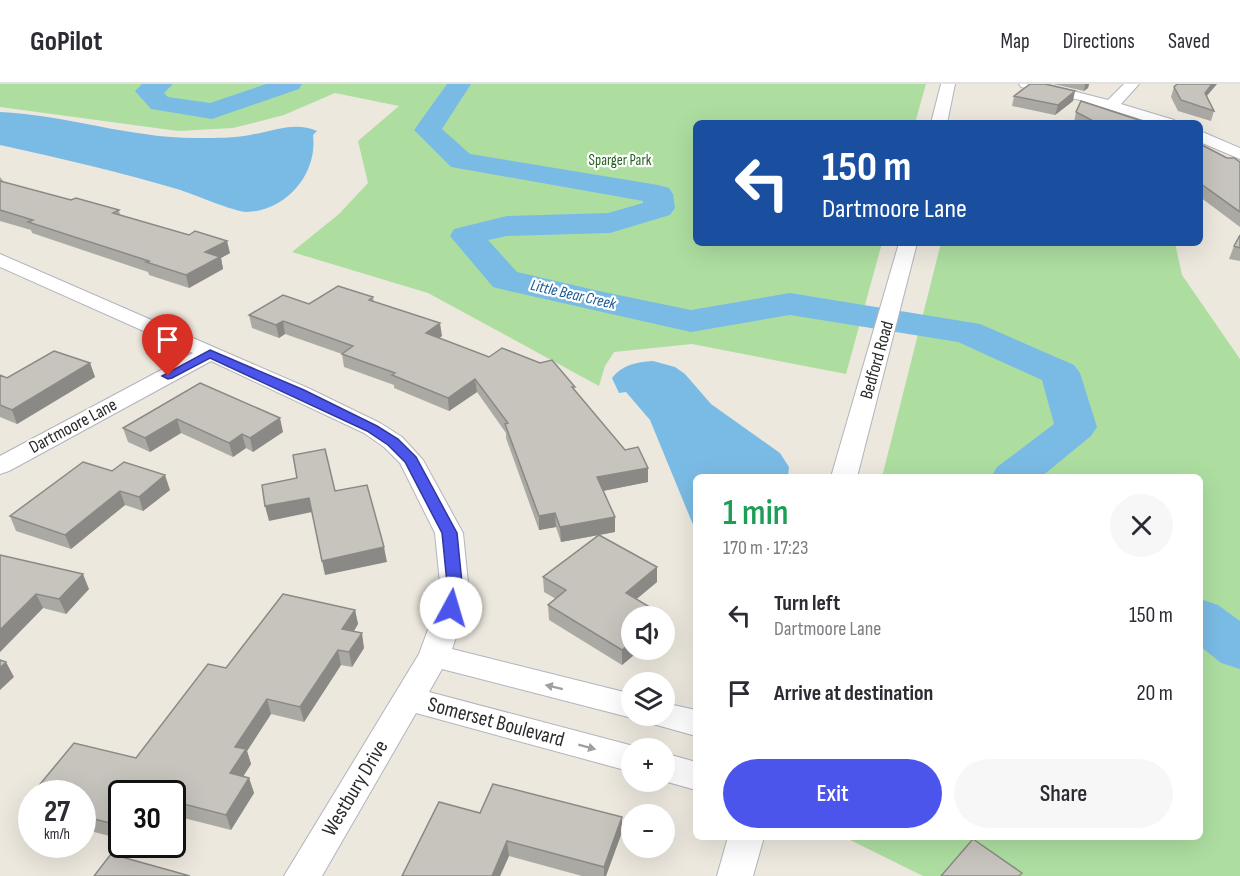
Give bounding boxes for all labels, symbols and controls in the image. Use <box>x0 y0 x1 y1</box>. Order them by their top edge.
text: GoPilot <box>30 25 102 58</box>
text: Map <box>1000 29 1030 54</box>
text: Directions <box>1063 29 1135 54</box>
text: Saved <box>1168 29 1210 54</box>
text: 150 m <box>822 142 911 193</box>
icon: left <box>723 144 801 222</box>
park label: Sparger Park <box>589 151 652 170</box>
text: Dartmoore Lane <box>822 193 967 225</box>
water label: Little Bear Creek <box>529 276 618 314</box>
pin <box>142 314 193 376</box>
street label: Bedford Road <box>856 319 898 401</box>
icon: arrive <box>151 323 184 356</box>
street label: Dartmoore Lane <box>25 394 121 458</box>
text: 1 min <box>723 492 788 535</box>
button: close <box>1110 494 1173 557</box>
text: 170 m · 17:23 <box>723 536 808 560</box>
position arrow <box>419 576 483 640</box>
text: Turn left <box>774 590 840 617</box>
icon: left <box>723 599 756 632</box>
text: 150 m <box>1129 602 1173 629</box>
map controls <box>621 606 675 858</box>
button: sound <box>621 606 675 660</box>
text: Dartmoore Lane <box>774 617 881 641</box>
button: layers <box>621 672 675 726</box>
icon: arrive <box>723 677 756 710</box>
text: Arrive at destination <box>774 680 933 707</box>
text: 20 m <box>1137 680 1173 707</box>
one-way arrow <box>545 681 564 691</box>
street label: Somerset Boulevard <box>425 692 567 752</box>
street label: Westbury Drive <box>317 735 393 841</box>
button: + <box>621 738 675 792</box>
one-way arrow <box>578 742 596 752</box>
button: Exit <box>723 759 942 828</box>
button: Share <box>954 759 1173 828</box>
speed limit sign: 30 <box>108 780 186 858</box>
text: 27 <box>44 794 70 830</box>
button: − <box>621 804 675 858</box>
text: km/h <box>44 825 70 844</box>

